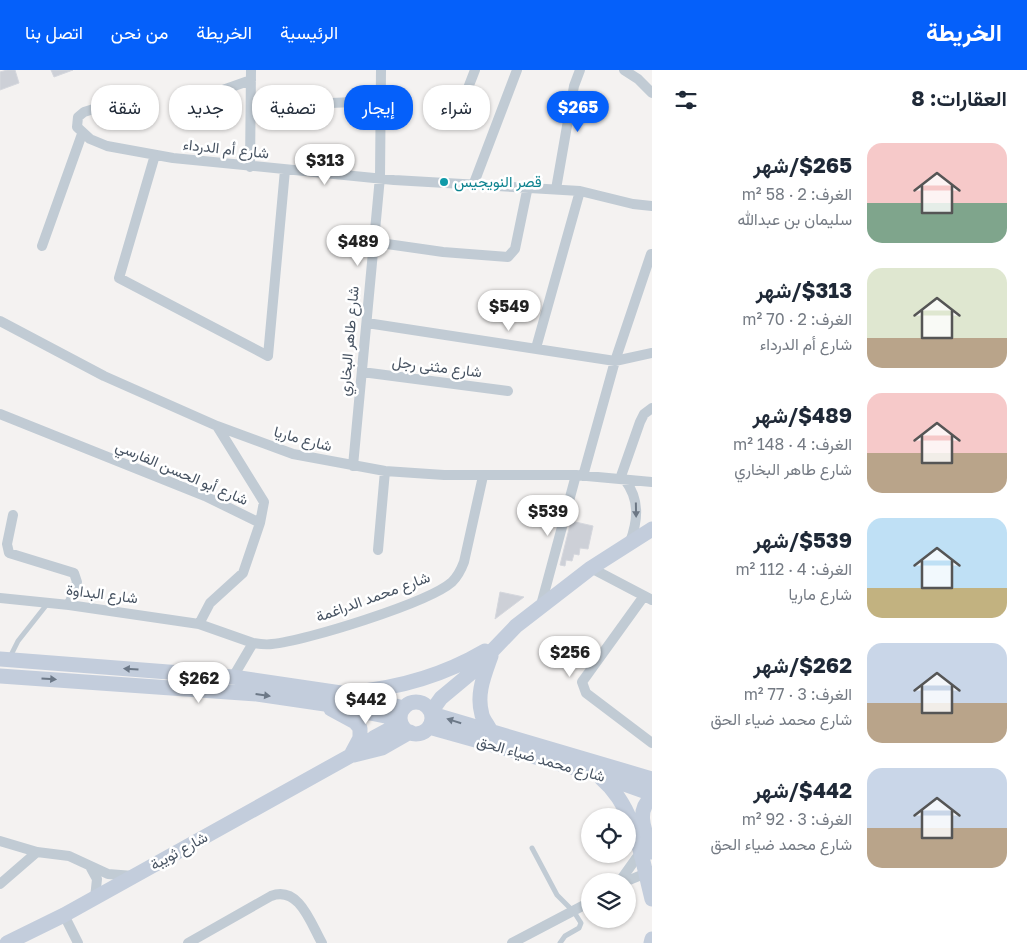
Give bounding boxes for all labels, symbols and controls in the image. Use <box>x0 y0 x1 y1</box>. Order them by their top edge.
text: الخريطة <box>926 17 1002 46</box>
text: اتصل بنا <box>25 21 83 43</box>
text: من نحن <box>111 21 168 43</box>
text: الخريطة <box>196 21 252 43</box>
text: الرئيسية <box>280 21 338 43</box>
chip: شقة <box>91 85 159 130</box>
chip: جديد <box>169 85 242 130</box>
chip: تصفية <box>252 85 334 130</box>
chip: إيجار <box>344 85 413 130</box>
chip: شراء <box>423 85 490 130</box>
text: العقارات: 8 <box>911 85 1007 111</box>
icon: filters <box>672 86 700 114</box>
pin: $265 <box>548 90 608 133</box>
text: $265 <box>558 97 598 117</box>
street label: شارع أم الدرداء <box>182 135 270 164</box>
pin: $313 <box>295 144 355 186</box>
text: $313 <box>306 150 344 170</box>
text: $265/شهر <box>753 152 852 178</box>
icon: home <box>907 163 967 223</box>
place label: قصر النويجيس <box>454 172 542 192</box>
marker: قصر النويجيس <box>438 176 450 188</box>
text: الغرف: 2 · 58 m² <box>742 184 852 204</box>
text: سليمان بن عبدالله <box>738 209 852 229</box>
pin: $489 <box>328 224 388 267</box>
text: $489 <box>337 231 379 251</box>
text: $313/شهر <box>756 277 852 303</box>
street label: شارع طاهر البخاري <box>334 285 367 397</box>
icon: home <box>907 288 967 348</box>
pin: $549 <box>479 290 539 332</box>
text: $549 <box>489 296 529 316</box>
text: الغرف: 2 · 70 m² <box>742 309 852 329</box>
text: شارع أم الدرداء <box>760 334 852 354</box>
street label: شارع مثنى رجل <box>391 352 483 383</box>
text: $489/شهر <box>752 402 852 428</box>
icon: home <box>907 413 967 473</box>
street label: شارع ماريا <box>271 422 335 457</box>
text: الغرف: 4 · 148 m² <box>733 434 852 454</box>
street label: شارع أبو الحسن الفارسي <box>111 436 252 513</box>
text: شارع طاهر البخاري <box>734 459 852 479</box>
pin: $539 <box>518 494 578 537</box>
text: $539 <box>528 501 568 521</box>
one-way arrow <box>632 502 640 518</box>
text: $539/شهر <box>753 527 852 553</box>
icon: home <box>907 538 967 598</box>
text: الغرف: 4 · 112 m² <box>735 559 852 579</box>
street label: شارع محمد الدراغمة <box>313 567 433 628</box>
street label: شارع البداوة <box>65 580 139 609</box>
text: شارع ماريا <box>788 584 852 604</box>
pin: $256 <box>540 636 600 678</box>
text: $256 <box>550 642 590 662</box>
text: $262/شهر <box>753 652 852 678</box>
pin: $262 <box>169 662 229 704</box>
icon: home <box>907 663 967 723</box>
one-way arrow <box>123 665 139 673</box>
text: $262 <box>179 668 219 688</box>
one-way arrow <box>41 676 57 684</box>
pin: $442 <box>336 682 396 725</box>
text: الغرف: 3 · 77 m² <box>744 684 852 704</box>
text: $442 <box>346 689 386 709</box>
one-way arrow <box>255 691 271 699</box>
text: شارع محمد ضياء الحق <box>711 709 852 729</box>
one-way arrow <box>447 717 462 724</box>
street label: شارع محمد ضياء الحق <box>474 731 608 788</box>
text: $442/شهر <box>753 777 852 803</box>
icon: home <box>907 788 967 848</box>
map controls <box>581 808 636 928</box>
button: locate <box>581 808 636 863</box>
text: الغرف: 3 · 92 m² <box>742 809 852 829</box>
street label: شارع ثويبة <box>147 827 212 876</box>
text: شارع محمد ضياء الحق <box>711 834 852 854</box>
button: layers <box>581 873 636 928</box>

